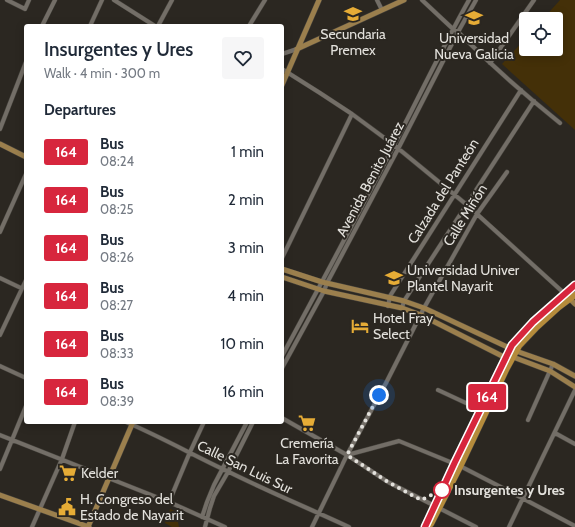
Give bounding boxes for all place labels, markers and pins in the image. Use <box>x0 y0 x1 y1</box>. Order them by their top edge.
school or university icon: Secundaria Premex <box>343 4 363 24</box>
school or university icon: Universidad Nueva Galicia <box>464 8 484 28</box>
place label: Secundaria Premex <box>320 25 386 59</box>
place label: Universidad Nueva Galicia <box>434 29 514 63</box>
place label: Universidad Univer Plantel Nayarit <box>407 261 520 295</box>
school or university icon: Universidad Univer Plantel Nayarit <box>384 268 404 288</box>
place label: Hotel Fray Select <box>373 309 433 343</box>
hotel icon: Hotel Fray Select <box>350 316 370 336</box>
supermarket icon: Cremería La Favorita <box>297 413 317 433</box>
place label: Cremería La Favorita <box>275 434 339 468</box>
supermarket icon: Kelder <box>58 463 78 483</box>
place label: Kelder <box>81 464 119 482</box>
marker: Insurgentes y Ures <box>433 481 451 499</box>
place label: Insurgentes y Ures <box>454 481 565 499</box>
place label: H. Congreso del Estado de Nayarit <box>80 490 184 524</box>
public building icon: H. Congreso del Estado de Nayarit <box>57 497 77 517</box>

